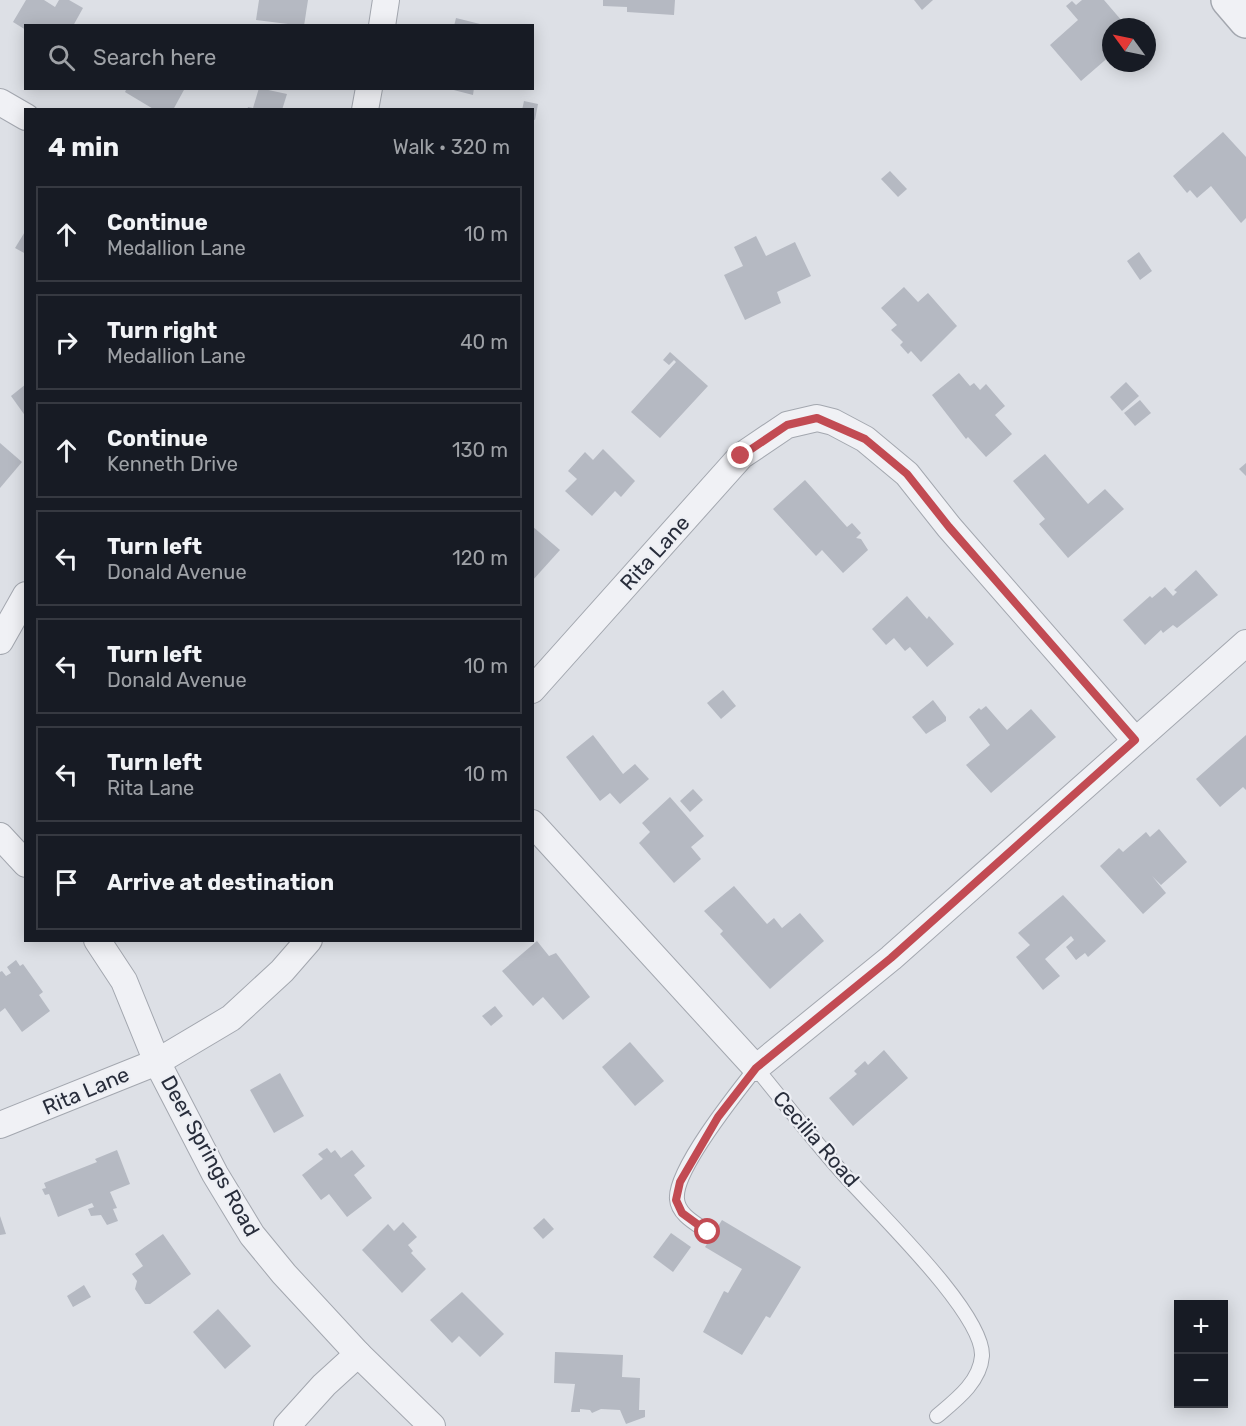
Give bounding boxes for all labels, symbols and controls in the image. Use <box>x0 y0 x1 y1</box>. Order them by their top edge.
north arrow <box>1102 18 1156 72</box>
search box <box>24 24 534 90</box>
icon: search <box>45 41 78 74</box>
text: Search here <box>93 44 216 71</box>
text: 4 min <box>48 132 119 163</box>
text: Walk · 320 m <box>393 135 510 159</box>
text: Continue <box>107 209 208 236</box>
icon: ahead <box>50 218 83 251</box>
text: 10 m <box>464 222 508 246</box>
text: Medallion Lane <box>107 236 246 260</box>
text: Turn right <box>107 317 217 344</box>
icon: right <box>50 326 83 359</box>
text: 40 m <box>460 330 508 354</box>
text: Medallion Lane <box>107 344 246 368</box>
text: Continue <box>107 425 208 452</box>
icon: ahead <box>50 434 83 467</box>
text: 130 m <box>452 438 508 462</box>
route end <box>727 442 753 468</box>
text: Kenneth Drive <box>107 452 238 476</box>
street label: Rita Lane <box>615 510 695 595</box>
text: Turn left <box>107 533 202 560</box>
icon: left <box>50 542 83 575</box>
text: 120 m <box>452 546 508 570</box>
text: Donald Avenue <box>107 560 247 584</box>
text: Turn left <box>107 641 202 668</box>
icon: left <box>50 650 83 683</box>
text: 10 m <box>464 654 508 678</box>
text: Donald Avenue <box>107 668 247 692</box>
text: Turn left <box>107 749 202 776</box>
icon: left <box>50 758 83 791</box>
text: 10 m <box>464 762 508 786</box>
text: Rita Lane <box>107 776 194 800</box>
icon: arrive <box>50 866 83 899</box>
text: Arrive at destination <box>107 869 334 896</box>
street label: Rita Lane <box>39 1061 133 1120</box>
street label: Deer Springs Road <box>156 1071 265 1241</box>
street label: Cecilia Road <box>768 1086 865 1192</box>
route start <box>694 1218 720 1244</box>
map controls <box>1174 1300 1228 1408</box>
button: + <box>1174 1300 1228 1354</box>
button: − <box>1174 1354 1228 1408</box>

